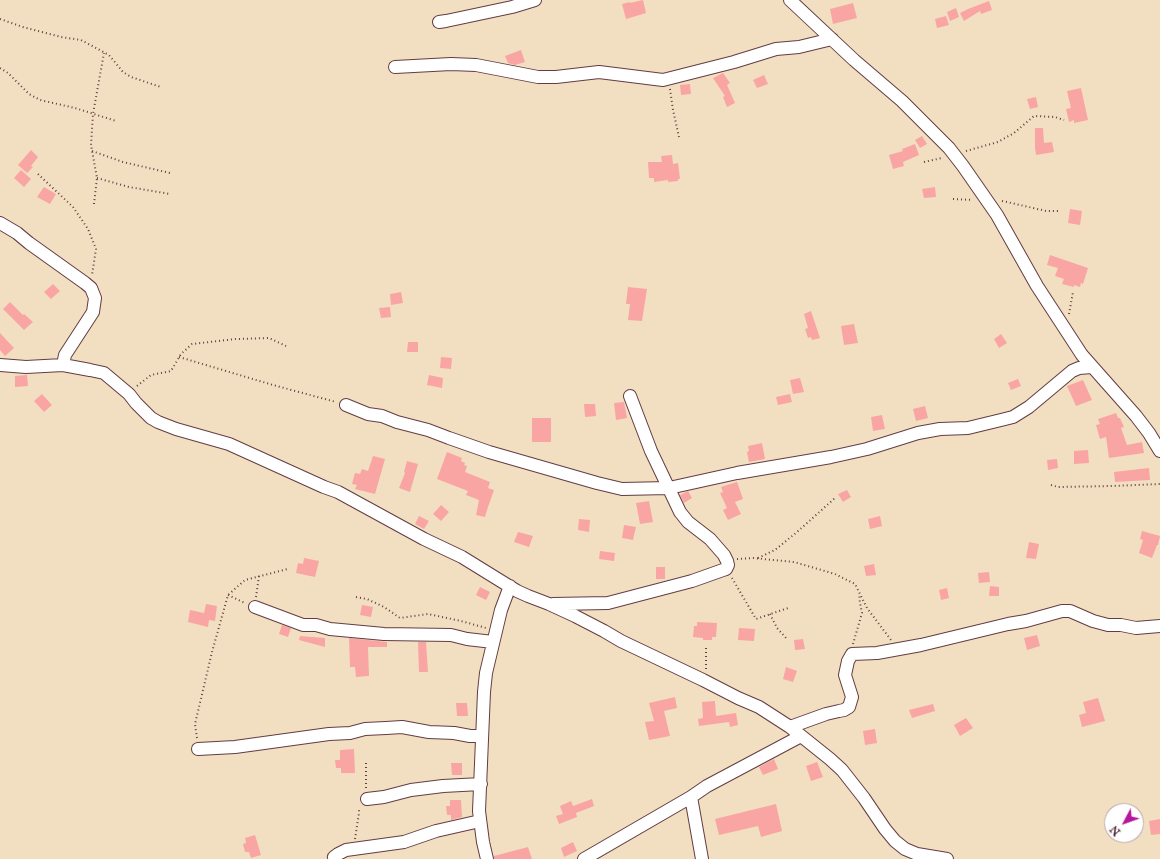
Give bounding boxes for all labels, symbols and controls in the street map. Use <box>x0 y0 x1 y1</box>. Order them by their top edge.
north arrow <box>1104 803 1144 843</box>
text: N <box>1107 823 1123 838</box>

